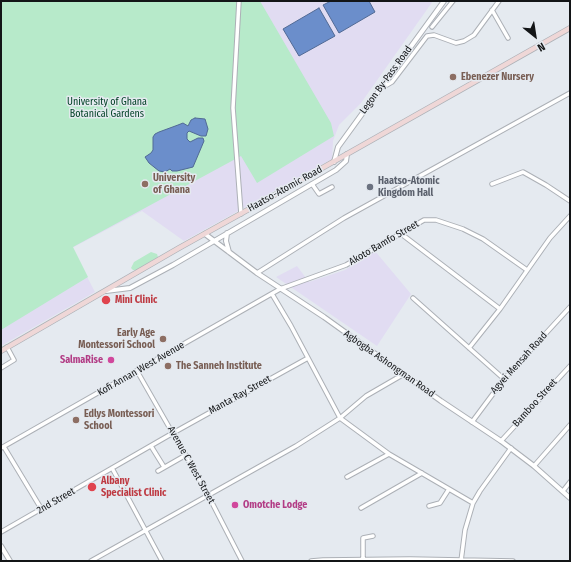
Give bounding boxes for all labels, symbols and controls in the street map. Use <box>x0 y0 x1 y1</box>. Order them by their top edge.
north arrow <box>515 16 555 56</box>
text: N <box>535 40 547 54</box>
street label: Legon By-Pass Road <box>357 44 415 116</box>
place label: Ebenezer Nursery <box>461 71 534 83</box>
marker: Ebenezer Nursery <box>448 72 458 82</box>
park label: University of Ghana Botanical Gardens <box>67 96 147 120</box>
street label: Haatso-Atomic Road <box>246 164 324 214</box>
place label: University of Ghana <box>153 172 195 196</box>
place label: Haatso-Atomic Kingdom Hall <box>378 175 439 198</box>
marker: University of Ghana <box>140 179 150 189</box>
marker: Haatso-Atomic Kingdom Hall <box>365 182 375 192</box>
street label: Akoto Bamfo Street <box>347 218 421 268</box>
marker: Mini Clinic <box>100 294 112 306</box>
place label: Mini Clinic <box>115 294 157 306</box>
place label: Early Age Montessori School <box>78 327 155 350</box>
street label: Agbogba Ashongman Road <box>341 328 437 400</box>
street label: Agyei Mensah Road <box>488 330 550 396</box>
marker: Early Age Montessori School <box>158 334 168 344</box>
street label: Kofi Annan West Avenue <box>95 339 187 399</box>
place label: SalmaRise <box>60 354 103 366</box>
marker: SalmaRise <box>106 355 116 365</box>
place label: The Sanneh Institute <box>176 360 262 372</box>
marker: The Sanneh Institute <box>163 361 173 371</box>
street label: Manta Ray Street <box>207 373 273 417</box>
street label: Bamboo Street <box>510 376 560 430</box>
place label: Edlys Montessori School <box>84 408 154 432</box>
marker: Edlys Montessori School <box>71 415 81 425</box>
street label: Avenue C West Street <box>165 424 217 506</box>
place label: Albany Specialist Clinic <box>101 475 166 498</box>
marker: Albany Specialist Clinic <box>86 481 98 493</box>
street label: 2nd Street <box>35 485 77 517</box>
place label: Omotche Lodge <box>243 499 307 511</box>
marker: Omotche Lodge <box>230 500 240 510</box>

